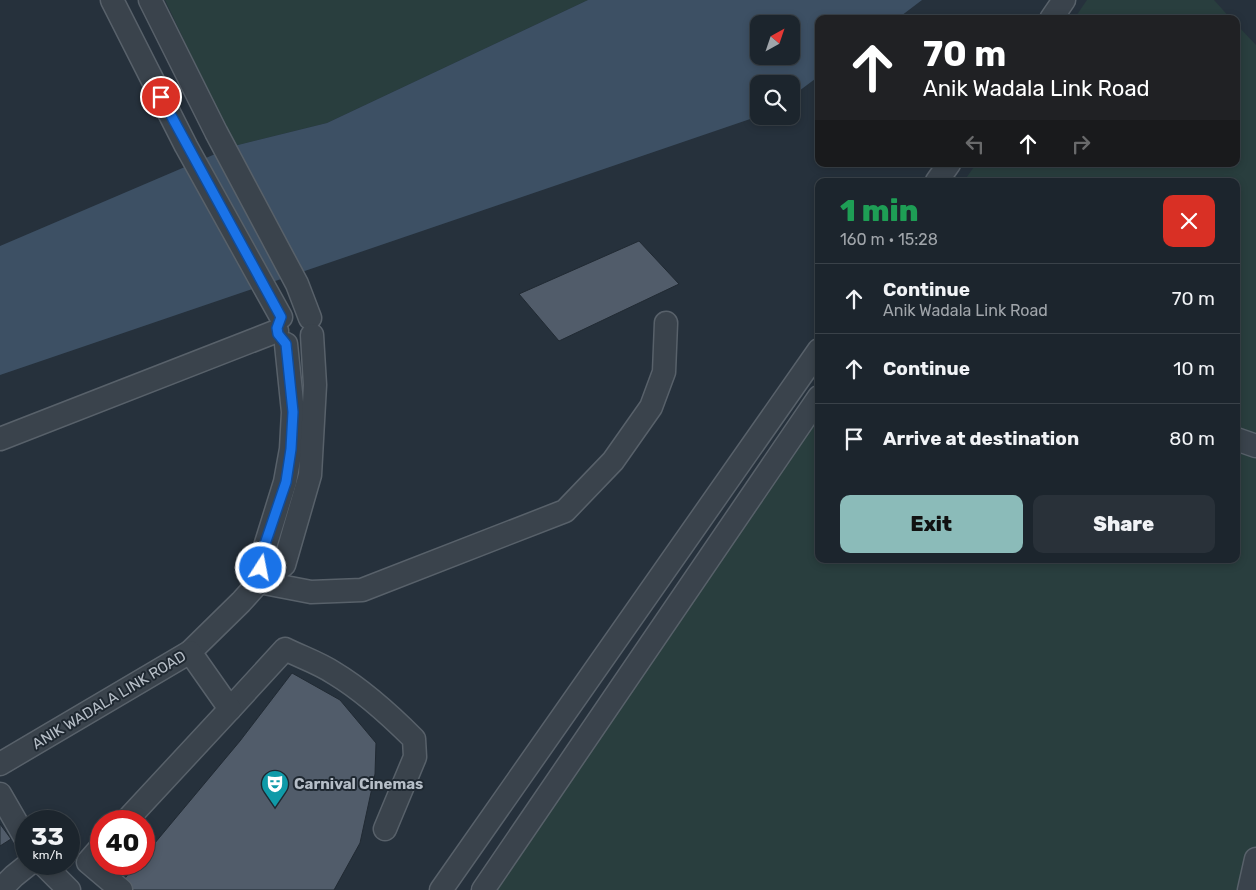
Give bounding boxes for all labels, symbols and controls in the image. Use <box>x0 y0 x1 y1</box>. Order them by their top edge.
north arrow <box>750 15 800 65</box>
map controls <box>750 15 800 125</box>
text: 70 m <box>923 33 1006 75</box>
icon: ahead <box>840 35 905 100</box>
button: search <box>750 75 800 125</box>
text: Anik Wadala Link Road <box>923 75 1150 102</box>
pin <box>140 76 182 118</box>
icon: arrive <box>147 83 175 111</box>
icon: left <box>961 130 989 158</box>
icon: ahead <box>1014 130 1042 158</box>
icon: right <box>1067 130 1095 158</box>
text: 1 min <box>840 193 918 229</box>
button: close <box>1163 195 1215 247</box>
text: 160 m · 15:28 <box>840 230 938 249</box>
text: Continue <box>883 278 970 301</box>
icon: ahead <box>840 285 868 313</box>
text: 70 m <box>1172 287 1215 310</box>
text: Anik Wadala Link Road <box>883 301 1048 320</box>
icon: ahead <box>840 355 868 383</box>
text: Continue <box>883 357 970 380</box>
text: 10 m <box>1173 357 1215 380</box>
icon: arrive <box>840 425 868 453</box>
text: Arrive at destination <box>883 427 1079 450</box>
text: 80 m <box>1169 427 1215 450</box>
button: Exit <box>840 495 1023 553</box>
button: Share <box>1033 495 1215 553</box>
position arrow <box>234 541 286 593</box>
street label: ANIK WADALA LINK ROAD <box>29 647 189 753</box>
theatre icon: Carnival Cinemas <box>260 769 290 808</box>
place label: Carnival Cinemas <box>294 775 423 793</box>
speed limit sign: 40 <box>90 810 155 875</box>
text: 33 <box>31 822 64 851</box>
text: km/h <box>33 848 62 862</box>

